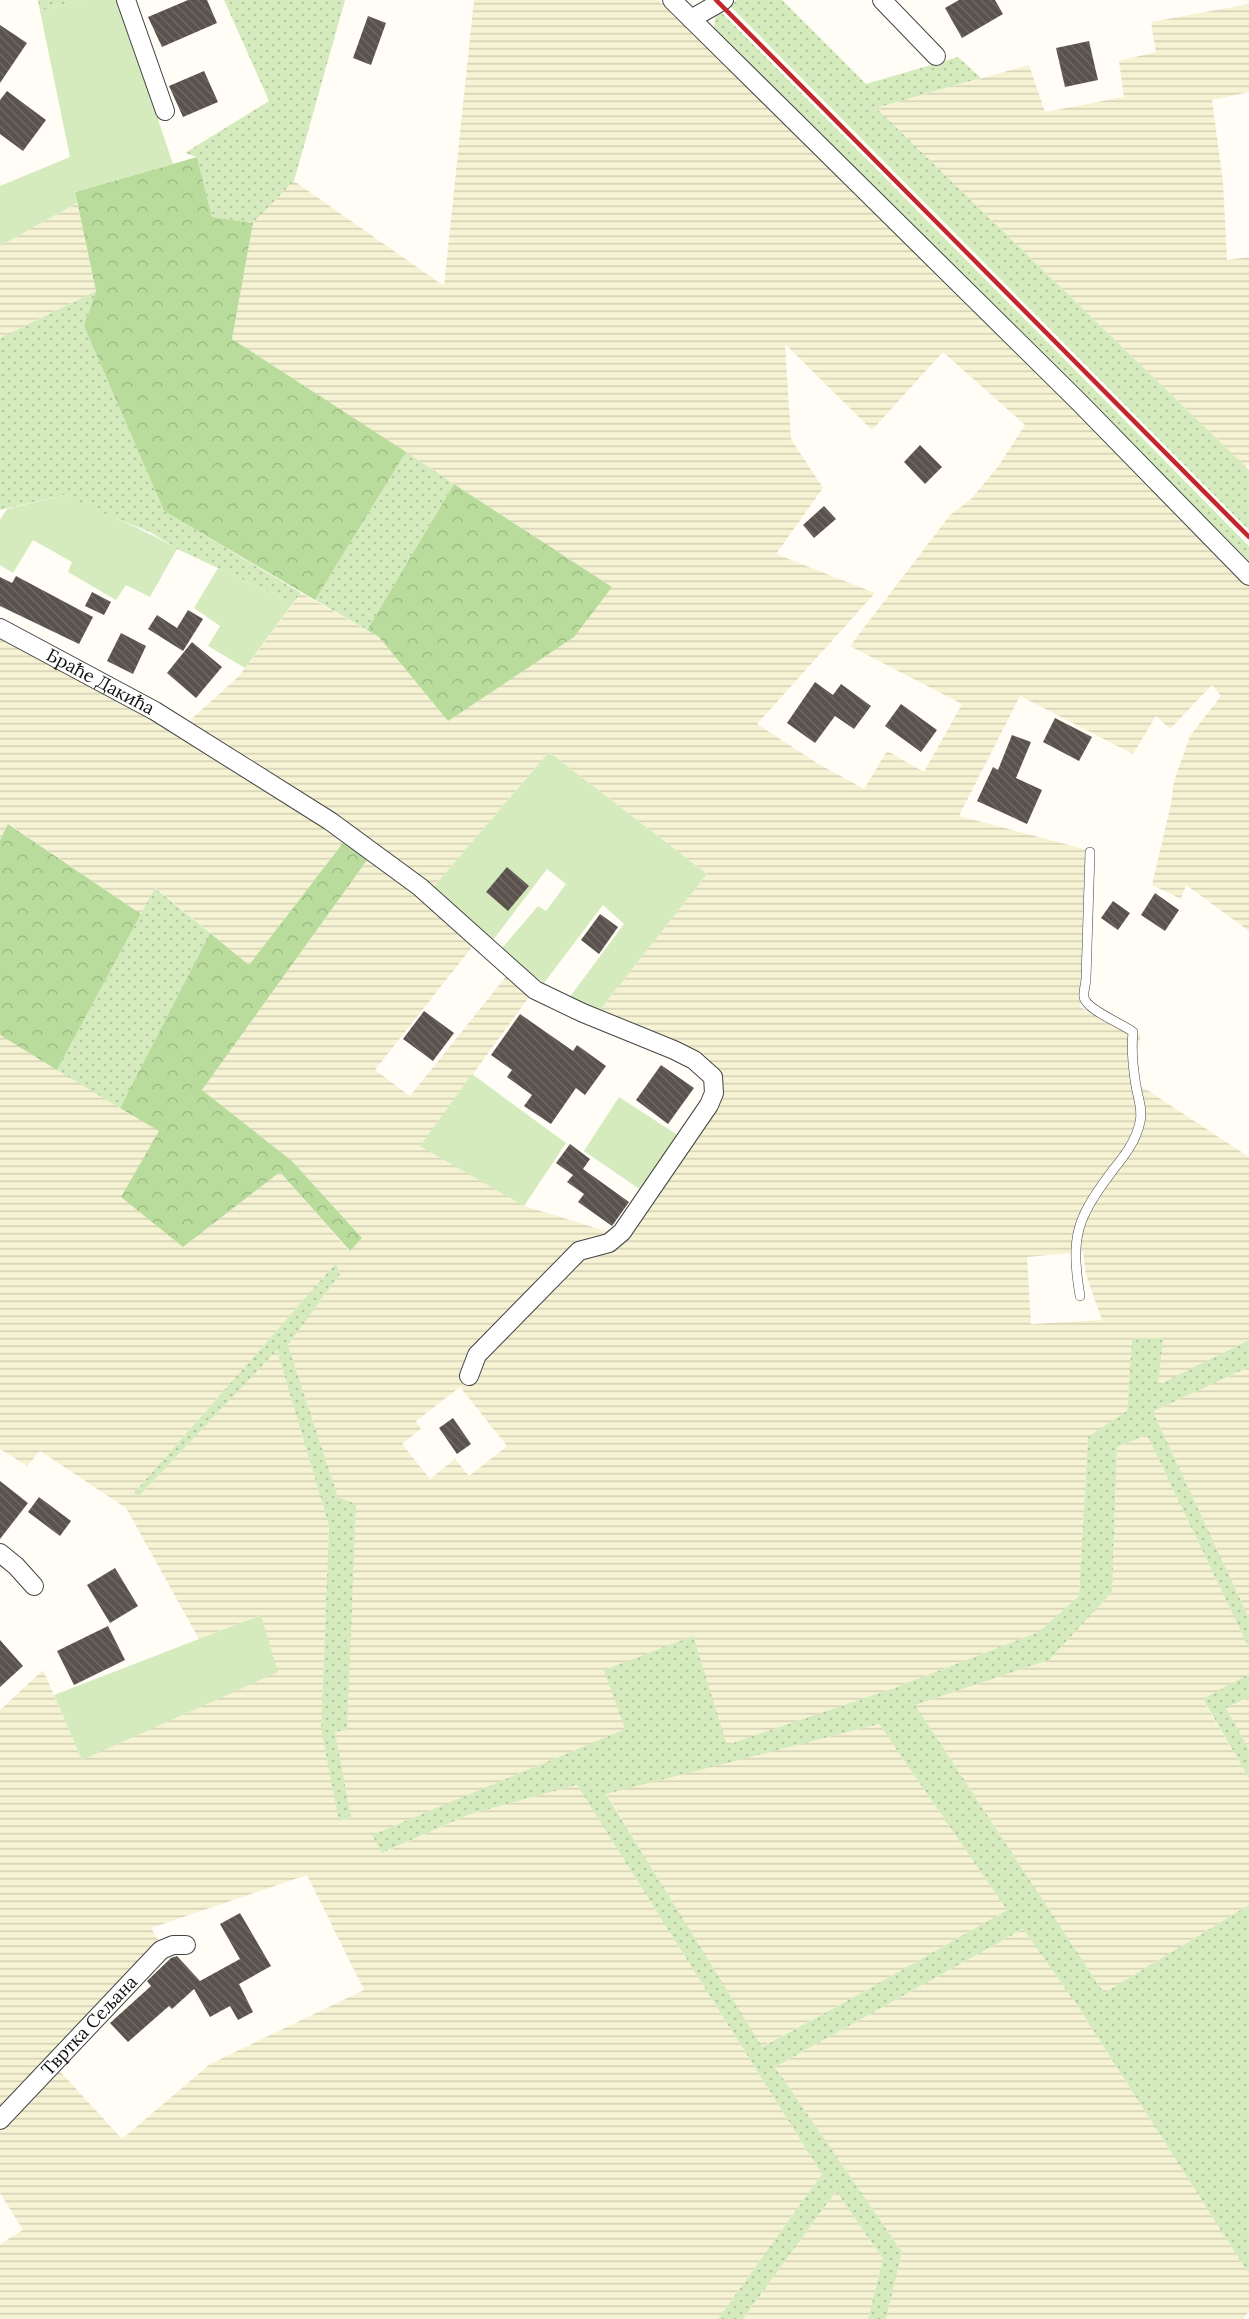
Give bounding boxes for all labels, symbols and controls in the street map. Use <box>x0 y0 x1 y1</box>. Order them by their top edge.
street label: Браће Дакића <box>43 643 159 720</box>
street label: Твртка Сељана <box>36 1970 142 2080</box>

